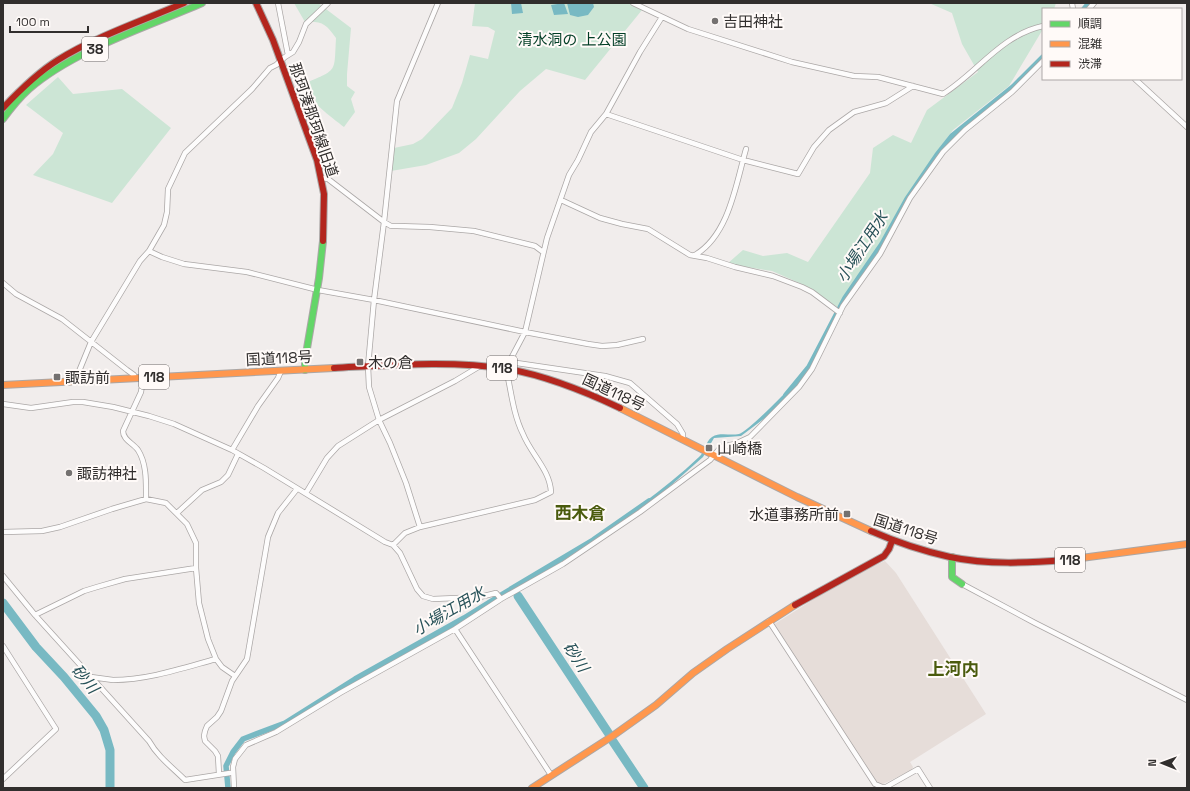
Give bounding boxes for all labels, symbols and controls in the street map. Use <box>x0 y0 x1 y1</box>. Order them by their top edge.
scale bar <box>10 8 88 34</box>
legend <box>1042 8 1182 80</box>
place label: 吉田神社 <box>723 12 783 31</box>
text: 100 m <box>16 14 50 30</box>
marker: 吉田神社 <box>710 16 720 26</box>
text: 順調 <box>1078 16 1102 32</box>
park label: 清水洞の 上公園 <box>518 30 626 49</box>
text: 混雑 <box>1078 36 1102 52</box>
road number: 38 <box>82 37 108 61</box>
text: 渋滞 <box>1078 56 1102 72</box>
street label: 那珂湊那珂線旧道 <box>285 60 343 180</box>
water label: 小場江用水 <box>831 206 894 286</box>
street label: 国道118号 <box>245 347 313 369</box>
place label: 木の倉 <box>368 353 413 372</box>
road number: 118 <box>487 356 517 380</box>
marker: 木の倉 <box>355 357 365 367</box>
road number: 118 <box>139 365 169 389</box>
place label: 諏訪前 <box>65 368 110 387</box>
street label: 国道118号 <box>580 369 648 415</box>
marker: 諏訪前 <box>52 372 62 382</box>
place label: 山崎橋 <box>717 439 762 458</box>
marker: 山崎橋 <box>704 443 714 453</box>
place label: 諏訪神社 <box>77 464 137 483</box>
marker: 諏訪神社 <box>64 468 74 478</box>
district label: 西木倉 <box>555 502 606 524</box>
place label: 水道事務所前 <box>749 505 839 524</box>
marker: 水道事務所前 <box>842 509 852 519</box>
street label: 国道118号 <box>871 510 941 548</box>
road number: 118 <box>1055 548 1085 572</box>
water label: 小場江用水 <box>409 581 491 640</box>
water label: 砂川 <box>558 638 595 678</box>
district label: 上河内 <box>928 658 979 680</box>
water label: 砂川 <box>67 660 105 700</box>
north arrow <box>1142 743 1182 783</box>
text: N <box>1145 759 1159 767</box>

